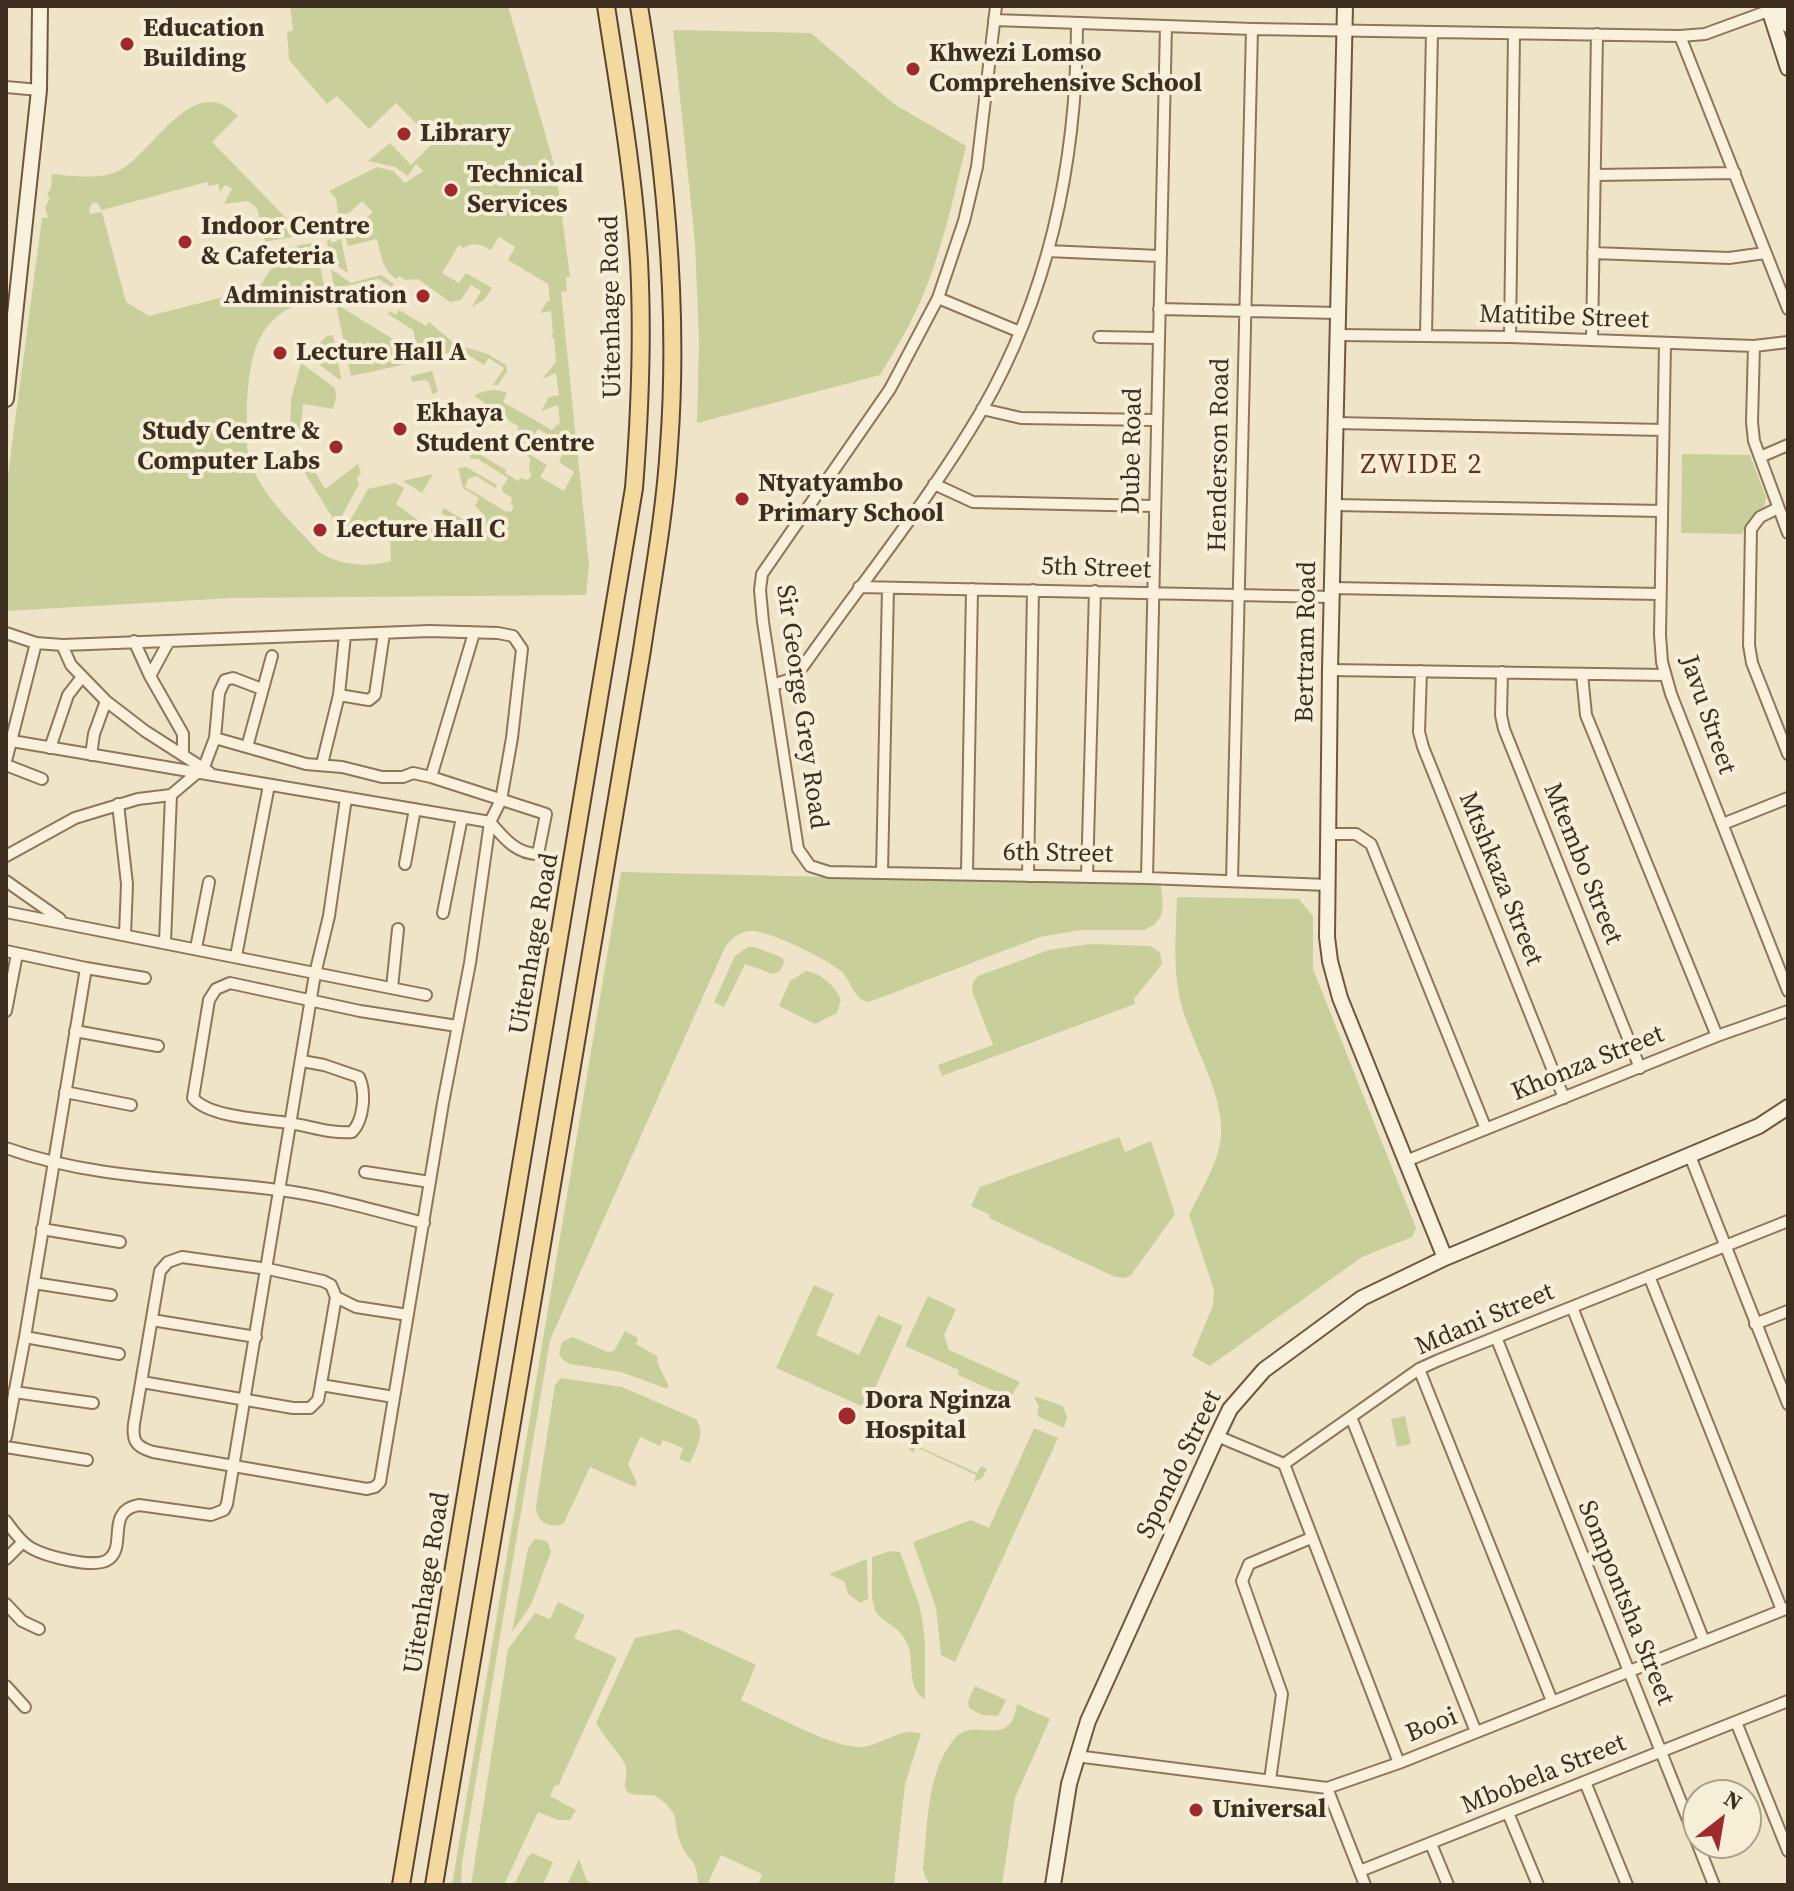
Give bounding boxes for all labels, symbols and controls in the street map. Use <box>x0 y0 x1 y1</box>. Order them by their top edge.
place label: Education Building <box>143 13 265 74</box>
marker: Education Building <box>118 35 136 53</box>
place label: Khwezi Lomso Comprehensive School <box>929 38 1202 100</box>
marker: Khwezi Lomso Comprehensive School <box>904 60 922 78</box>
place label: Library <box>420 118 511 150</box>
marker: Library <box>395 125 413 143</box>
place label: Technical Services <box>467 159 583 220</box>
marker: Technical Services <box>442 181 460 199</box>
place label: Indoor Centre & Cafeteria <box>201 211 370 272</box>
street label: Uitenhage Road <box>595 215 629 399</box>
marker: Indoor Centre & Cafeteria <box>176 233 194 251</box>
place label: Administration <box>224 280 407 312</box>
marker: Administration <box>414 287 432 305</box>
street label: Matitibe Street <box>1478 299 1650 337</box>
place label: Lecture Hall A <box>296 337 467 369</box>
marker: Lecture Hall A <box>271 344 289 362</box>
street label: Henderson Road <box>1203 358 1237 552</box>
street label: Dube Road <box>1116 387 1150 515</box>
place label: Ekhaya Student Centre <box>416 398 594 460</box>
place label: Study Centre & Computer Labs <box>137 416 320 478</box>
marker: Ekhaya Student Centre <box>391 420 409 438</box>
marker: Study Centre & Computer Labs <box>327 438 345 456</box>
district label: ZWIDE 2 <box>1361 449 1483 483</box>
place label: Ntyatyambo Primary School <box>758 468 944 530</box>
marker: Ntyatyambo Primary School <box>733 490 751 508</box>
place label: Lecture Hall C <box>336 514 505 546</box>
marker: Lecture Hall C <box>311 521 329 539</box>
street label: 5th Street <box>1040 551 1152 587</box>
street label: Bertram Road <box>1290 561 1324 723</box>
street label: Sir George Grey Road <box>768 583 834 831</box>
street label: Javu Street <box>1672 652 1742 778</box>
street label: Mtembo Street <box>1536 779 1628 949</box>
street label: Mtshkaza Street <box>1451 788 1549 970</box>
street label: 6th Street <box>1003 837 1113 871</box>
street label: Uitenhage Road <box>504 851 566 1037</box>
street label: Khonza Street <box>1507 1019 1669 1109</box>
street label: Mdani Street <box>1411 1277 1559 1363</box>
place label: Dora Nginza Hospital <box>865 1385 1011 1446</box>
street label: Spondo Street <box>1131 1386 1229 1544</box>
marker: Dora Nginza Hospital <box>836 1405 858 1427</box>
street label: Uitenhage Road <box>398 1490 458 1676</box>
street label: Sompontsha Street <box>1570 1496 1680 1710</box>
street label: Booi <box>1402 1702 1462 1750</box>
street label: Mbobela Street <box>1457 1728 1631 1822</box>
north arrow <box>1682 1779 1762 1859</box>
text: N <box>1719 1783 1748 1817</box>
place label: Universal <box>1212 1794 1326 1826</box>
marker: Universal <box>1187 1801 1205 1819</box>

